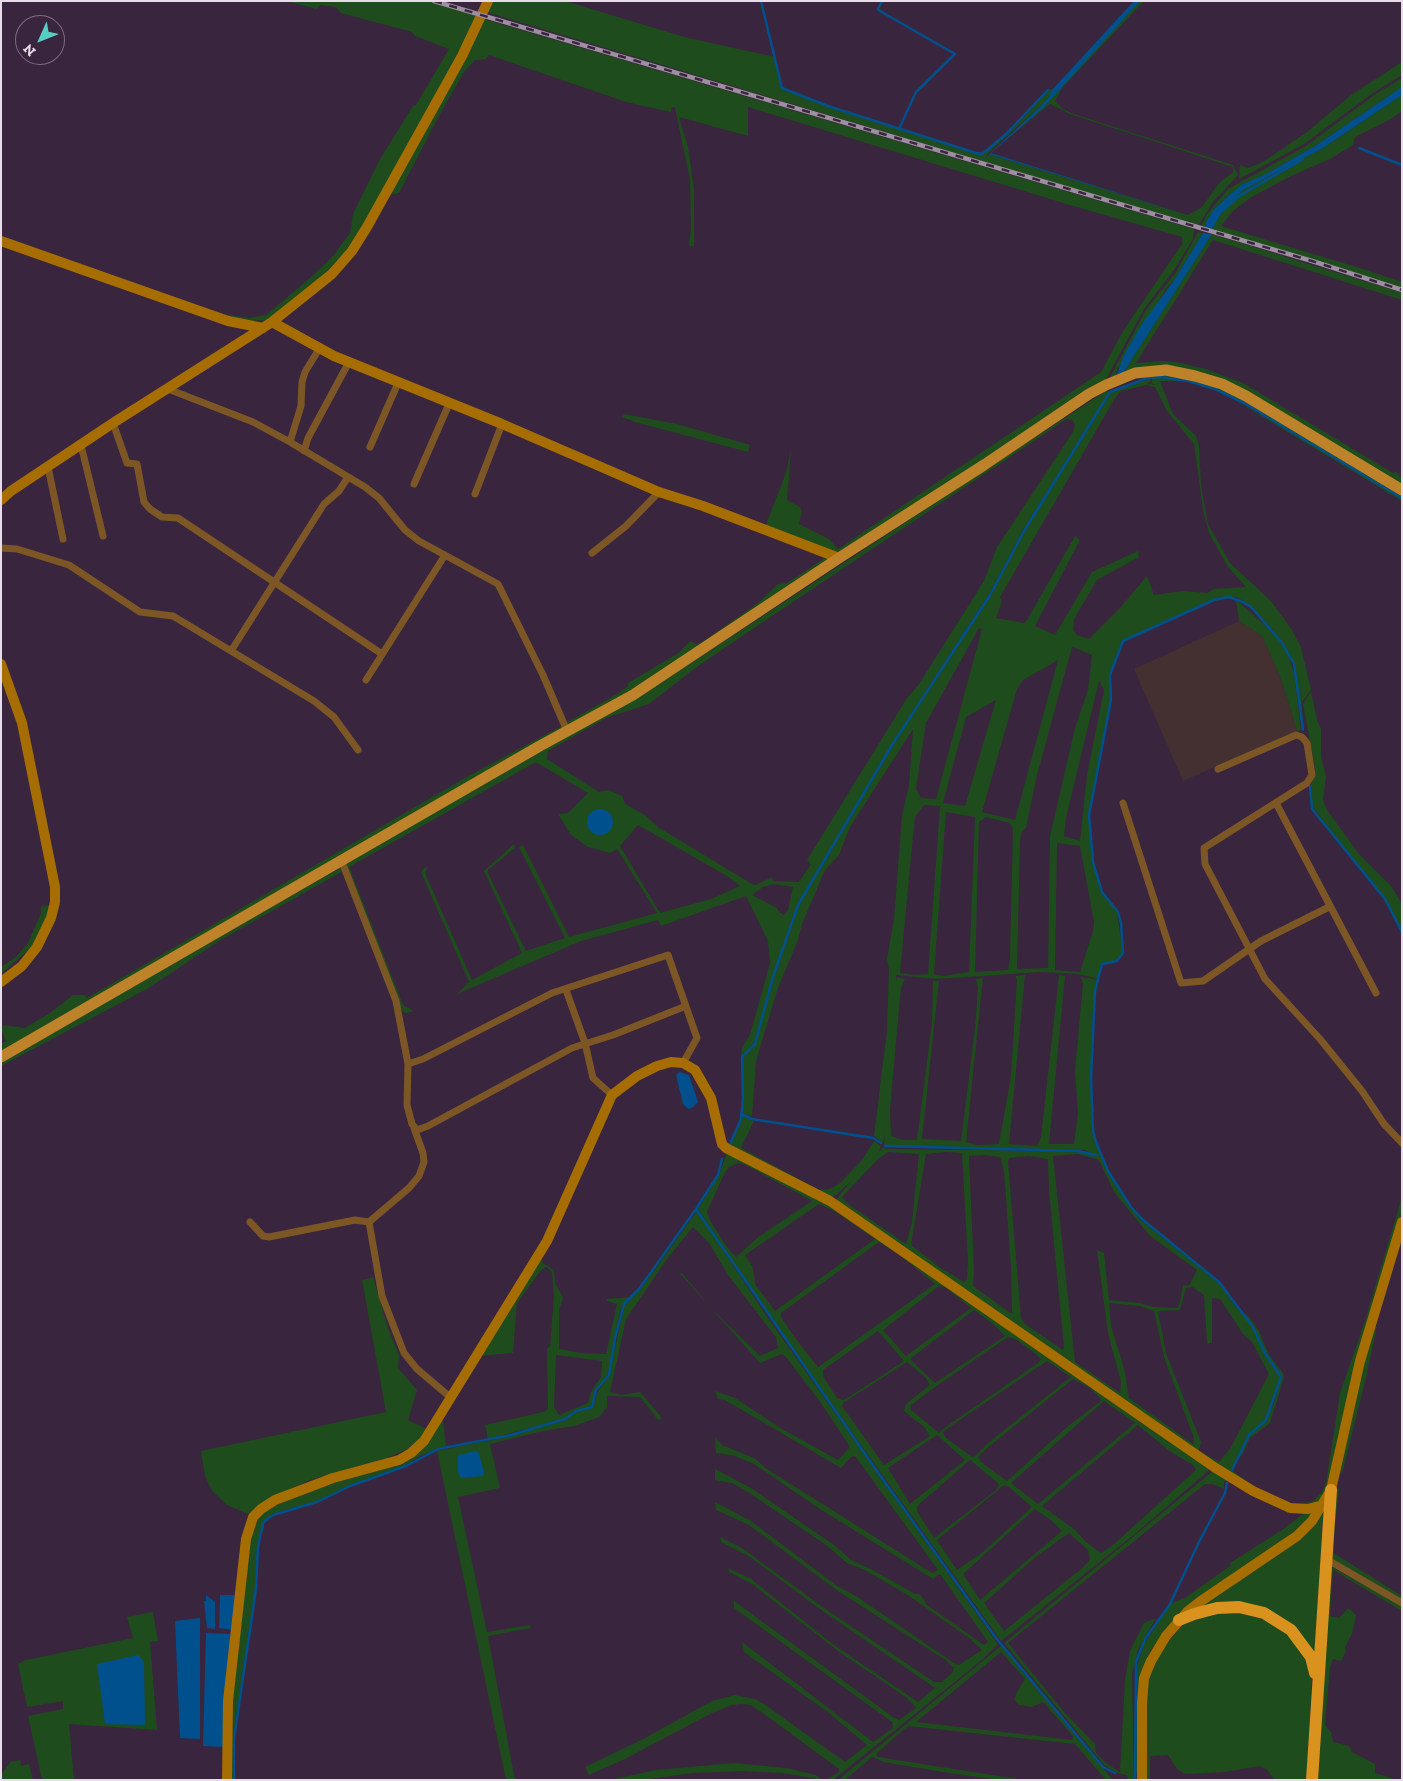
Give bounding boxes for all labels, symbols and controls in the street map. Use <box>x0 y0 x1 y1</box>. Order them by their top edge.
north arrow <box>15 15 65 65</box>
text: N <box>20 40 39 60</box>

